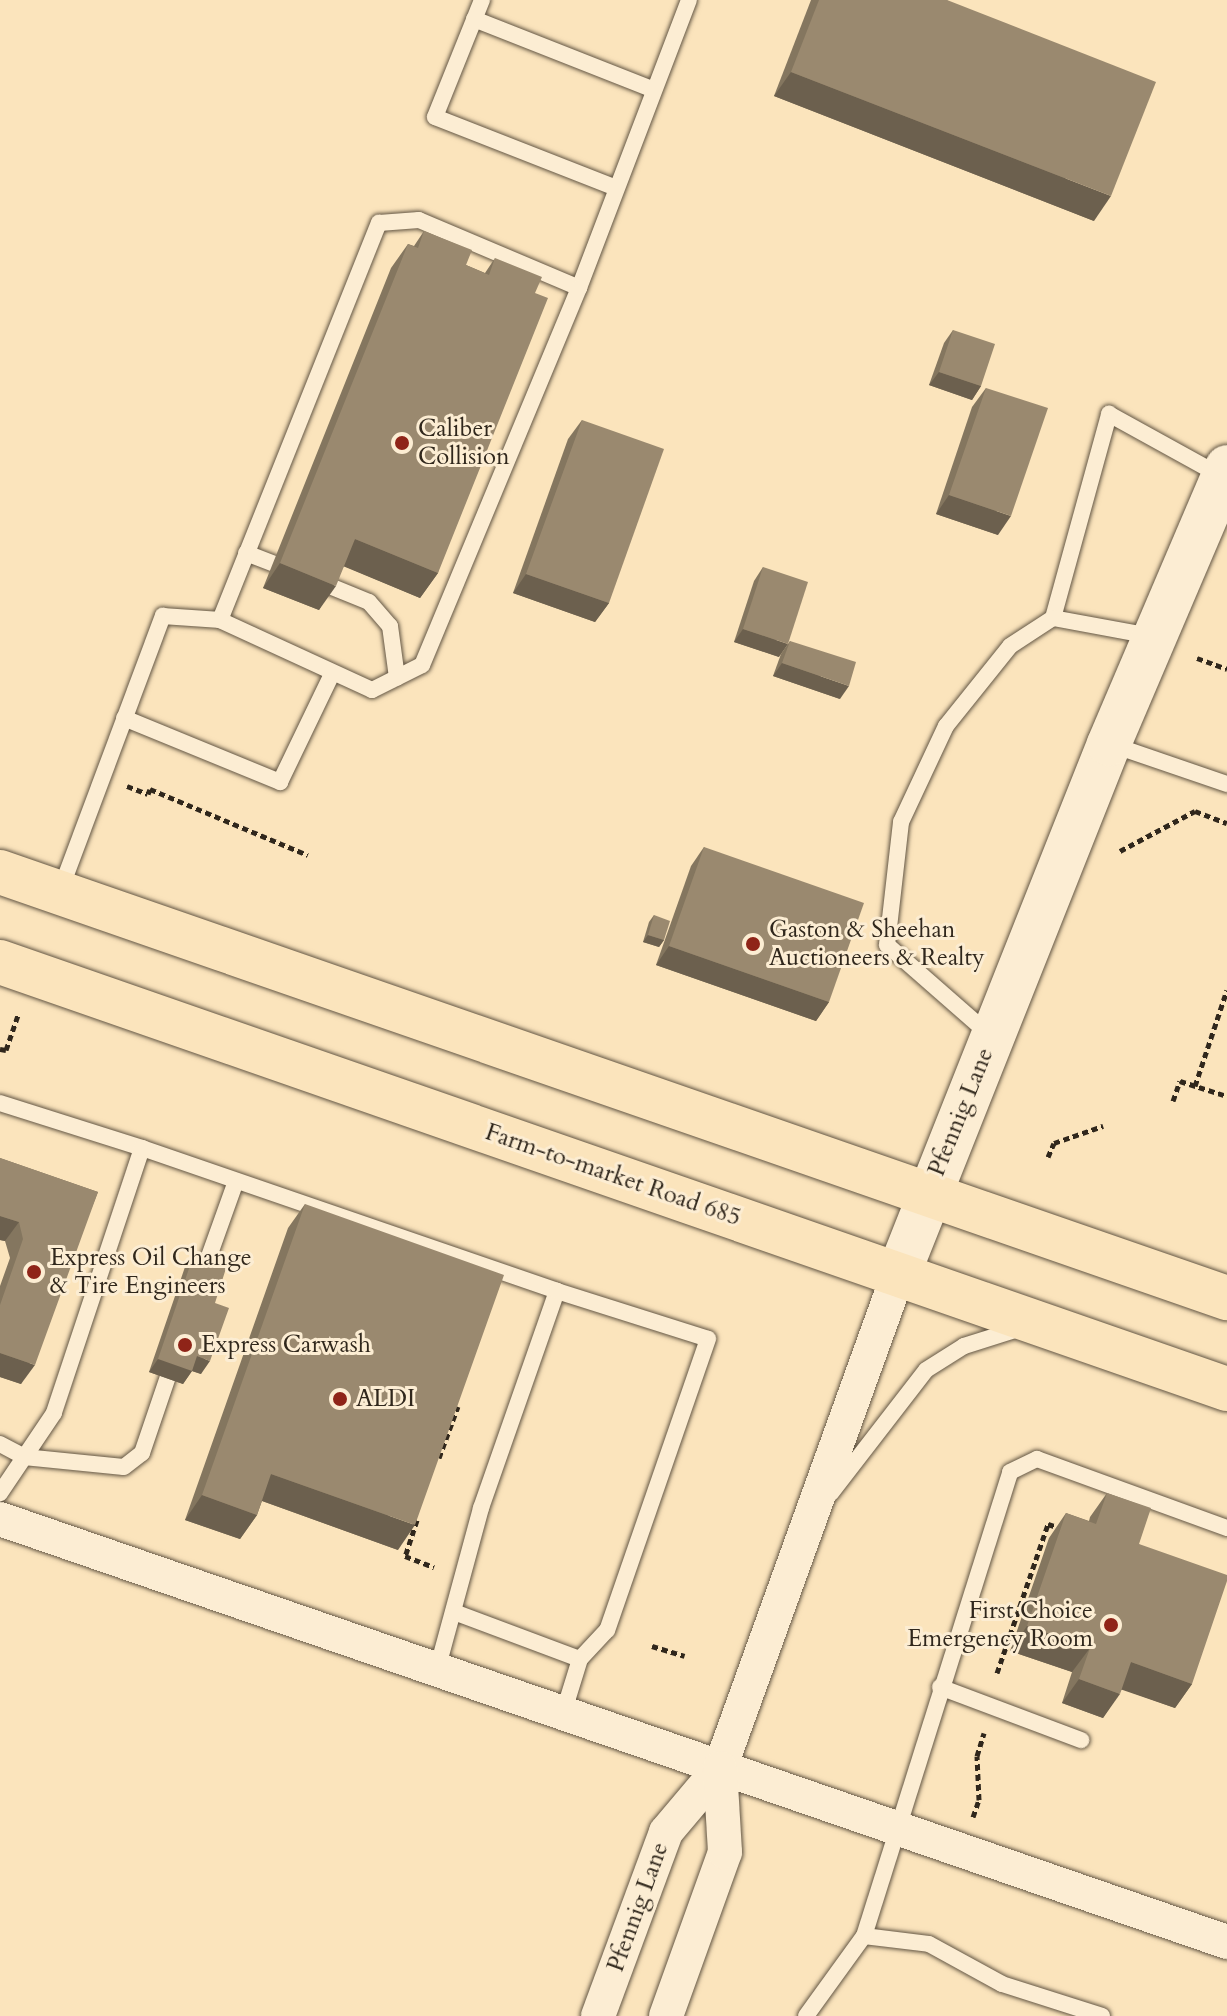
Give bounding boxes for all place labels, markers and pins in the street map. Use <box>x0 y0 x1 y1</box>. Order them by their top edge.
place label: Caliber Collision <box>418 415 510 471</box>
marker: Caliber Collision <box>393 434 411 452</box>
place label: Gaston & Sheehan Auctioneers & Realty <box>769 916 985 972</box>
marker: Gaston & Sheehan Auctioneers & Realty <box>744 935 762 953</box>
place label: Express Oil Change & Tire Engineers <box>50 1244 252 1300</box>
marker: Express Oil Change & Tire Engineers <box>25 1263 43 1281</box>
place label: Express Carwash <box>201 1331 371 1359</box>
marker: Express Carwash <box>176 1336 194 1354</box>
place label: ALDI <box>356 1385 415 1413</box>
marker: ALDI <box>331 1390 349 1408</box>
place label: First Choice Emergency Room <box>907 1597 1093 1653</box>
marker: First Choice Emergency Room <box>1100 1614 1122 1636</box>

